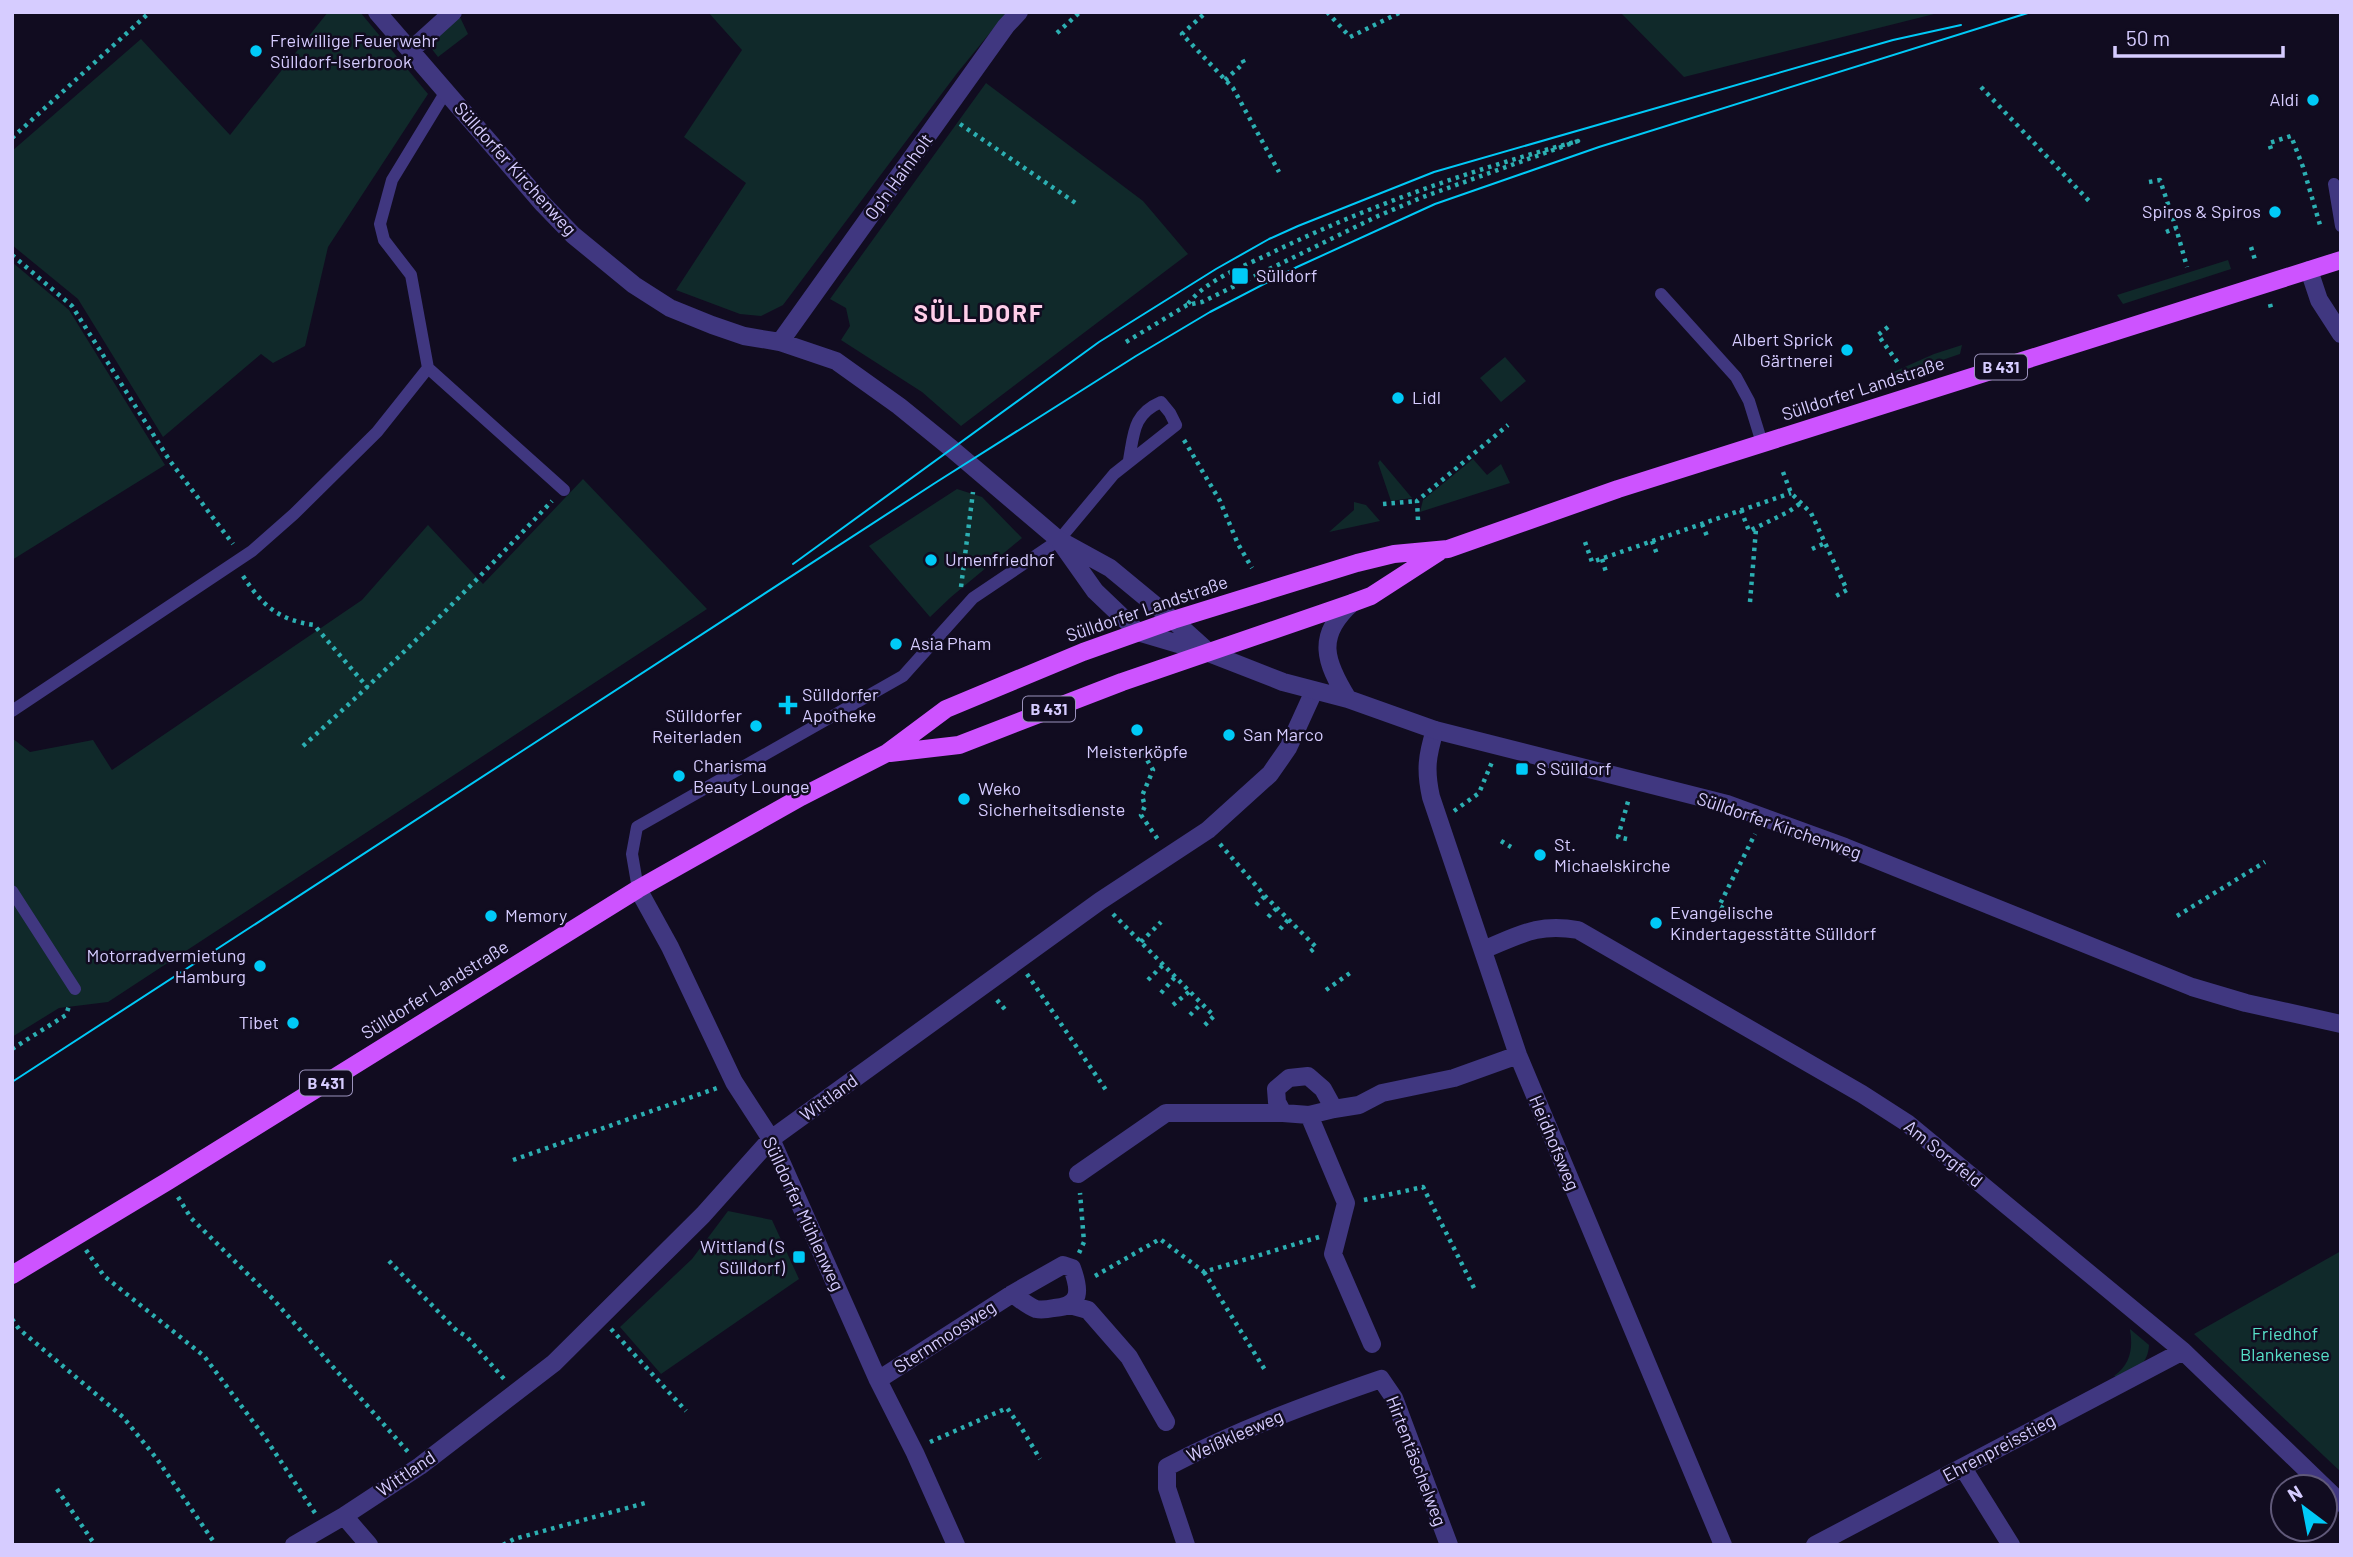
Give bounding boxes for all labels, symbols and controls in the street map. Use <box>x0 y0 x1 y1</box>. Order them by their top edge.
scale bar <box>2115 14 2283 58</box>
text: 50 m <box>2126 25 2170 50</box>
place label: Freiwillige Feuerwehr Sülldorf-Iserbrook <box>270 29 438 72</box>
marker: Freiwillige Feuerwehr Sülldorf-Iserbrook <box>248 43 264 59</box>
place label: Aldi <box>2270 88 2299 110</box>
marker: Aldi <box>2305 92 2321 108</box>
street label: Sülldorfer Kirchenweg <box>450 97 582 240</box>
street label: Op'n Hainholt <box>860 129 937 224</box>
place label: Spiros & Spiros <box>2142 200 2261 222</box>
marker: Spiros & Spiros <box>2267 204 2283 220</box>
place label: Sülldorf <box>1256 264 1317 286</box>
marker: Sülldorf <box>1230 266 1250 286</box>
district label: SÜLLDORF <box>914 298 1044 327</box>
place label: Albert Sprick Gärtnerei <box>1732 328 1833 371</box>
marker: Albert Sprick Gärtnerei <box>1839 342 1855 358</box>
street label: Sülldorfer Landstraße <box>1779 351 1947 425</box>
road number: B 431 <box>1975 354 2027 380</box>
place label: Lidl <box>1412 386 1441 408</box>
marker: Lidl <box>1390 390 1406 406</box>
place label: Urnenfriedhof <box>945 548 1055 570</box>
marker: Urnenfriedhof <box>923 552 939 568</box>
street label: Sülldorfer Landstraße <box>1063 570 1230 646</box>
place label: Asia Pham <box>910 632 991 654</box>
marker: Asia Pham <box>888 636 904 652</box>
place label: Sülldorfer Apotheke <box>802 683 879 726</box>
road number: B 431 <box>1023 696 1075 722</box>
marker: Sülldorfer Apotheke <box>780 697 796 713</box>
place label: Sülldorfer Reiterladen <box>652 704 742 747</box>
marker: Sülldorfer Reiterladen <box>748 718 764 734</box>
marker: Meisterköpfe <box>1129 722 1145 738</box>
place label: San Marco <box>1243 723 1324 745</box>
marker: San Marco <box>1221 727 1237 743</box>
place label: Meisterköpfe <box>1086 740 1188 762</box>
place label: Charisma Beauty Lounge <box>693 754 810 797</box>
place label: S Sülldorf <box>1536 757 1611 779</box>
marker: S Sülldorf <box>1514 761 1530 777</box>
marker: Charisma Beauty Lounge <box>671 768 687 784</box>
place label: Weko Sicherheitsdienste <box>978 777 1125 820</box>
street label: Sülldorfer Kirchenweg <box>1694 787 1864 863</box>
marker: Weko Sicherheitsdienste <box>956 791 972 807</box>
place label: St. Michaelskirche <box>1554 833 1671 876</box>
marker: St. Michaelskirche <box>1532 847 1548 863</box>
place label: Evangelische Kindertagesstätte Sülldorf <box>1670 901 1876 944</box>
place label: Memory <box>505 904 567 926</box>
marker: Memory <box>483 908 499 924</box>
marker: Evangelische Kindertagesstätte Sülldorf <box>1648 915 1664 931</box>
street label: Sülldorfer Landstraße <box>357 935 512 1043</box>
place label: Motorradvermietung Hamburg <box>86 944 246 987</box>
marker: Motorradvermietung Hamburg <box>252 958 268 974</box>
place label: Tibet <box>239 1011 279 1033</box>
marker: Tibet <box>285 1015 301 1031</box>
street label: Wittland <box>795 1069 862 1126</box>
road number: B 431 <box>300 1070 352 1096</box>
street label: Heidhofsweg <box>1525 1092 1585 1193</box>
street label: Am Sorgfeld <box>1900 1115 1987 1192</box>
street label: Sülldorfer Mühlenweg <box>759 1133 849 1294</box>
place label: Wittland (S Sülldorf) <box>700 1235 785 1278</box>
marker: Wittland (S Sülldorf) <box>791 1249 807 1265</box>
street label: Sternmoosweg <box>889 1295 1000 1377</box>
park label: Friedhof Blankenese <box>2240 1322 2330 1365</box>
street label: Hirtentäschelweg <box>1382 1392 1452 1529</box>
street label: Weißkleeweg <box>1183 1404 1286 1466</box>
street label: Ehrenpreisstieg <box>1938 1408 2059 1486</box>
street label: Wittland <box>372 1446 439 1501</box>
north arrow <box>2269 1473 2339 1543</box>
text: N <box>2283 1480 2306 1506</box>

